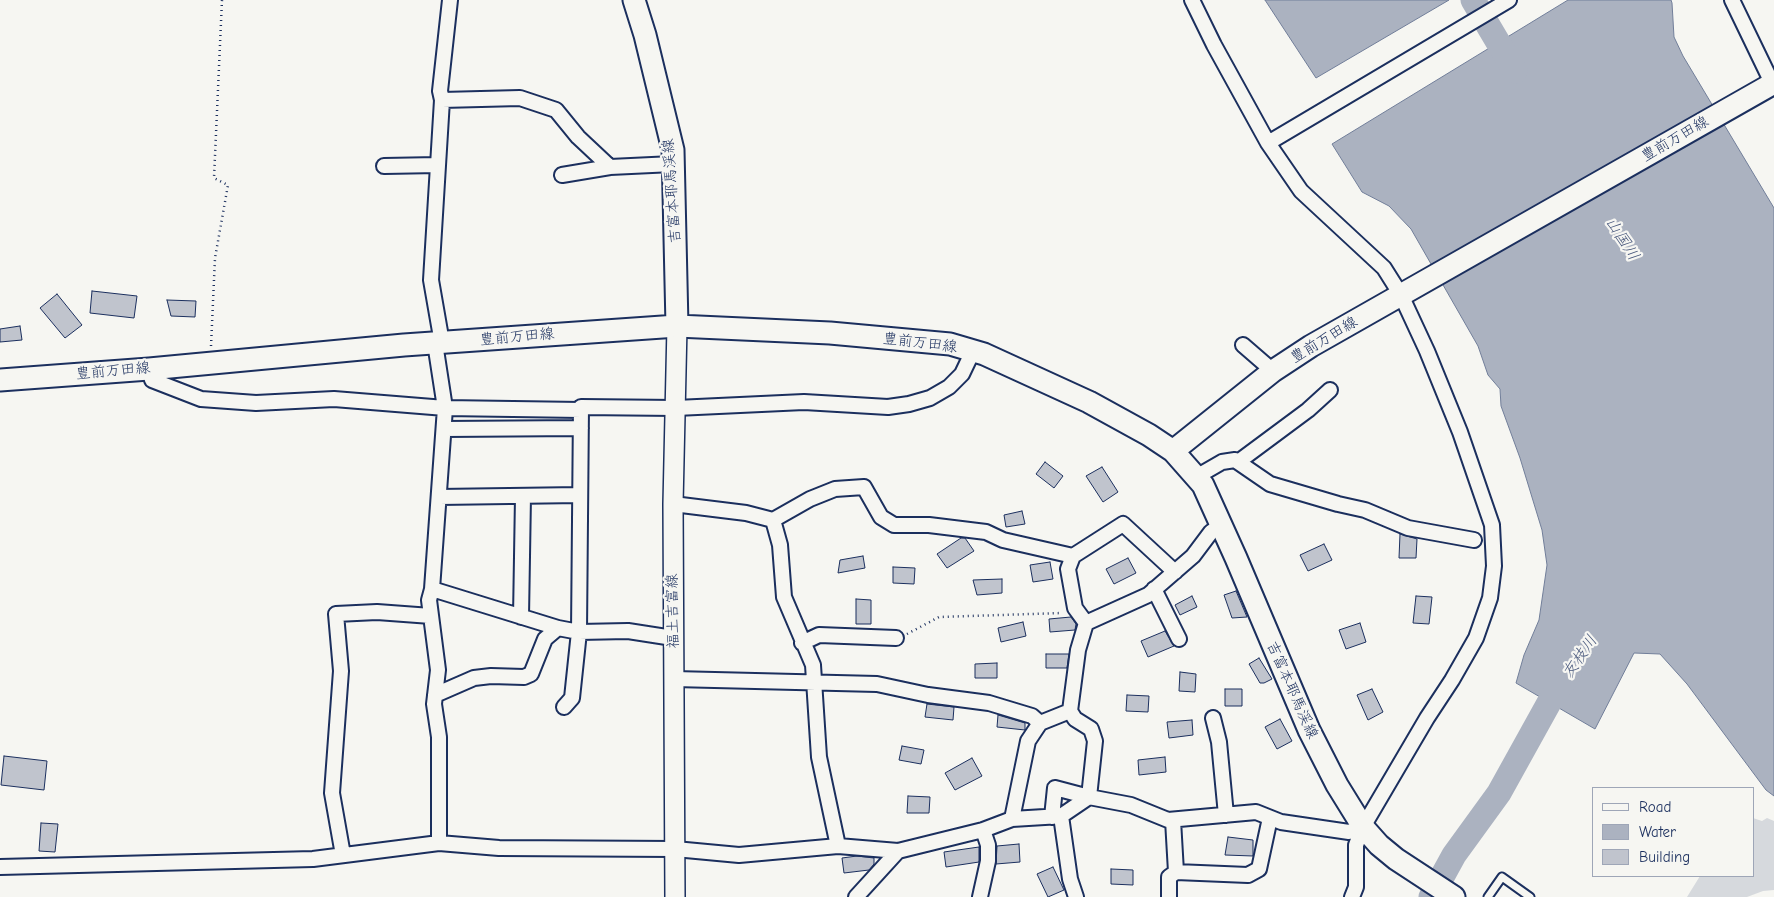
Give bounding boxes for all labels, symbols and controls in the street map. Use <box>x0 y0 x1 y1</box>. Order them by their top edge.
street label: 豊前万田線 <box>1638 112 1712 166</box>
street label: 吉富本耶馬渓線 <box>659 138 685 244</box>
water label: 山国川 <box>1601 214 1643 264</box>
street label: 豊前万田線 <box>1287 313 1361 367</box>
street label: 豊前万田線 <box>479 325 555 349</box>
street label: 豊前万田線 <box>882 329 958 357</box>
street label: 豊前万田線 <box>75 359 151 383</box>
street label: 福土吉富線 <box>663 573 683 649</box>
water label: 友枝川 <box>1558 632 1602 682</box>
street label: 吉富本耶馬渓線 <box>1262 638 1322 742</box>
legend <box>1592 787 1754 877</box>
text: Road <box>1639 798 1671 816</box>
text: Water <box>1639 823 1676 841</box>
text: Building <box>1639 848 1690 866</box>

